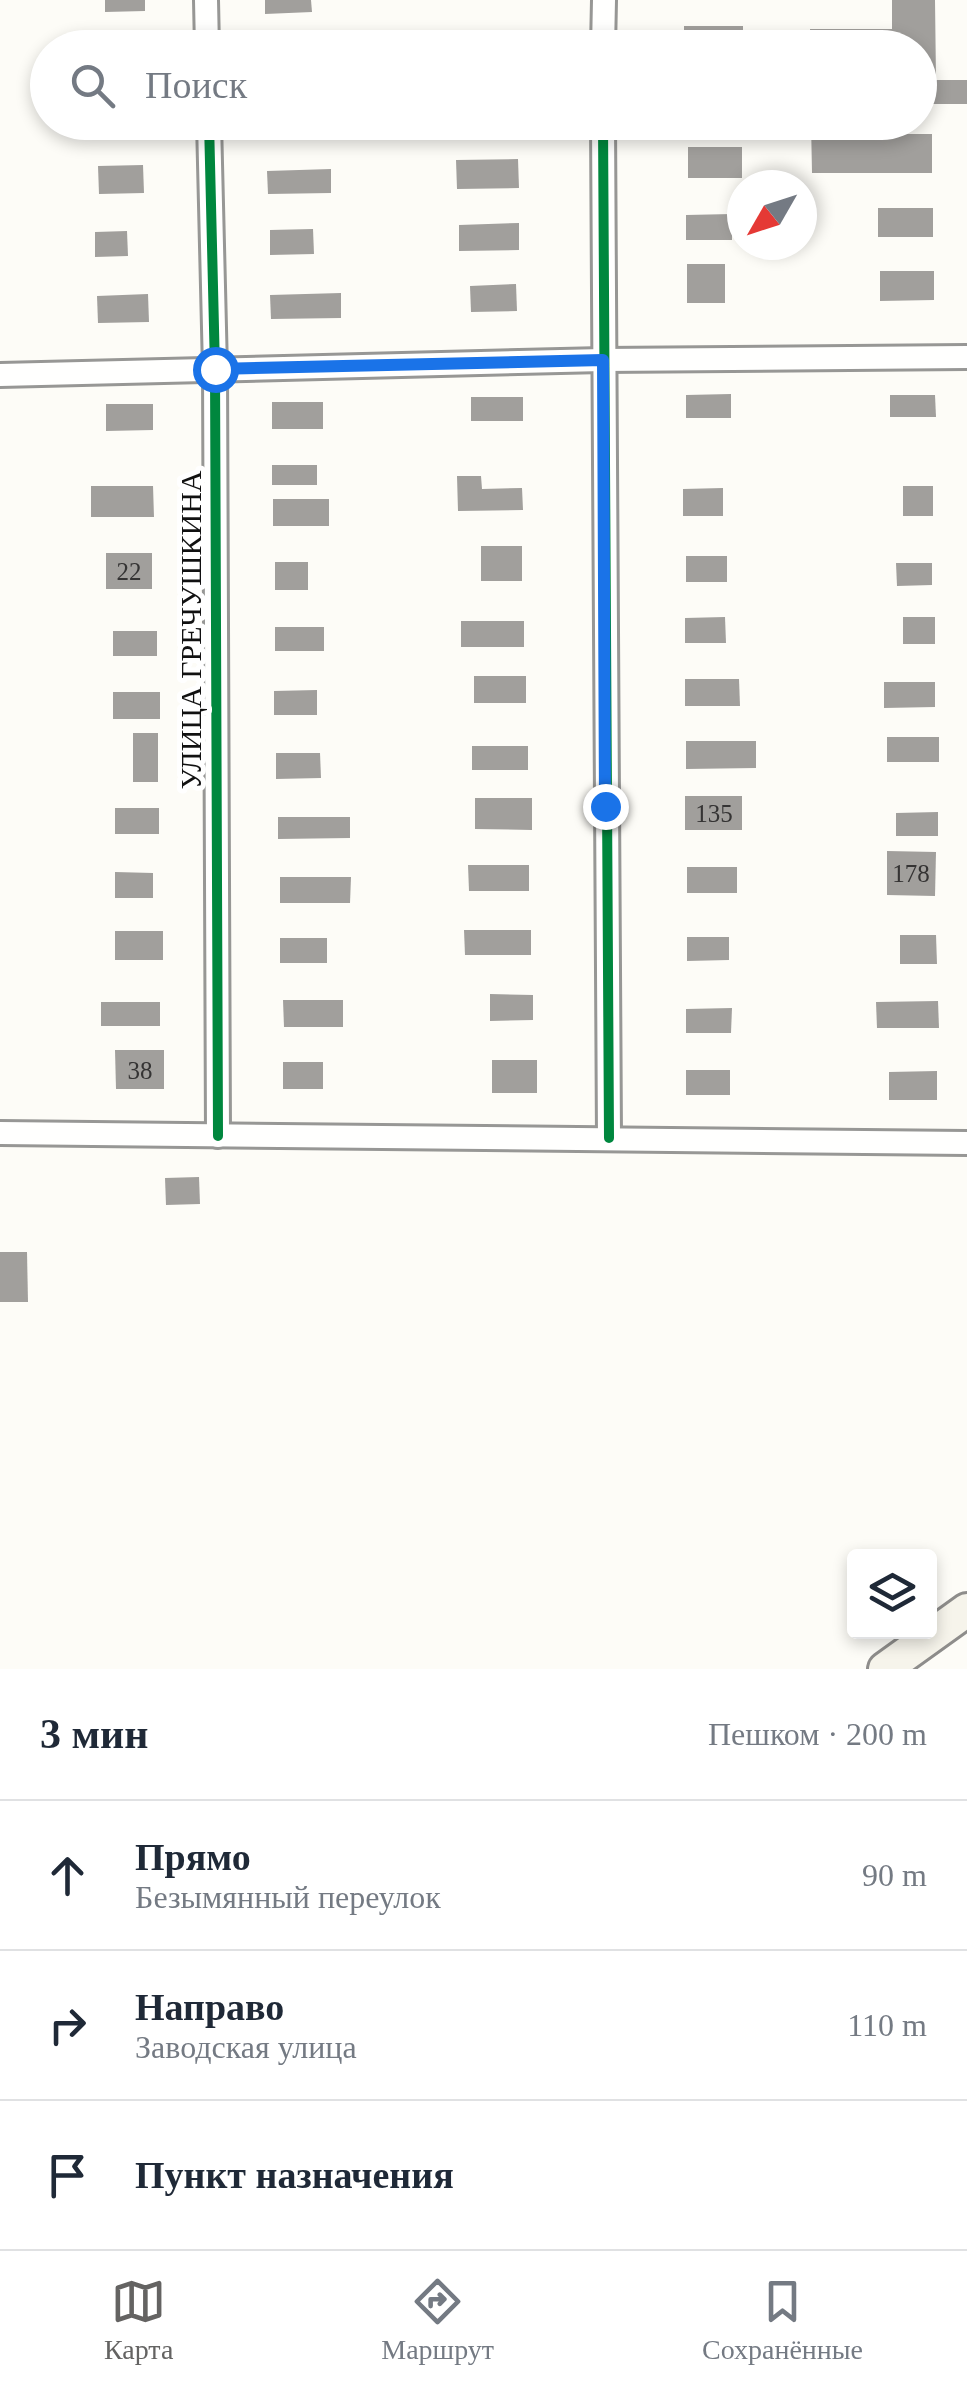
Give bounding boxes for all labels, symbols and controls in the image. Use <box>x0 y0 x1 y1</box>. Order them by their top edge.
search box <box>30 30 937 140</box>
icon: search <box>65 58 120 113</box>
text: Поиск <box>145 64 247 106</box>
north arrow <box>727 170 817 260</box>
route start <box>193 347 239 393</box>
street label: УЛИЦА ГРЕЧУШКИНА <box>174 470 207 790</box>
house number: 22 <box>117 558 142 585</box>
route end <box>583 784 629 830</box>
house number: 135 <box>695 800 733 827</box>
house number: 178 <box>892 860 930 887</box>
house number: 38 <box>128 1057 153 1084</box>
map controls <box>847 1549 937 1639</box>
button: layers <box>847 1549 937 1639</box>
text: 3 мин <box>40 1711 149 1757</box>
text: Пешком · 200 m <box>708 1716 927 1752</box>
text: Прямо <box>135 1836 251 1878</box>
icon: ahead <box>40 1848 95 1903</box>
text: 90 m <box>862 1857 927 1893</box>
text: Безымянный переулок <box>135 1879 441 1915</box>
text: Направо <box>135 1986 284 2028</box>
icon: right <box>40 1998 95 2053</box>
text: 110 m <box>847 2007 927 2043</box>
text: Заводская улица <box>135 2029 357 2065</box>
icon: arrive <box>40 2148 95 2203</box>
text: Пункт назначения <box>135 2154 454 2196</box>
tab: Карта <box>104 2274 173 2366</box>
tab: Маршрут <box>381 2274 494 2366</box>
tab: Сохранённые <box>702 2274 863 2366</box>

